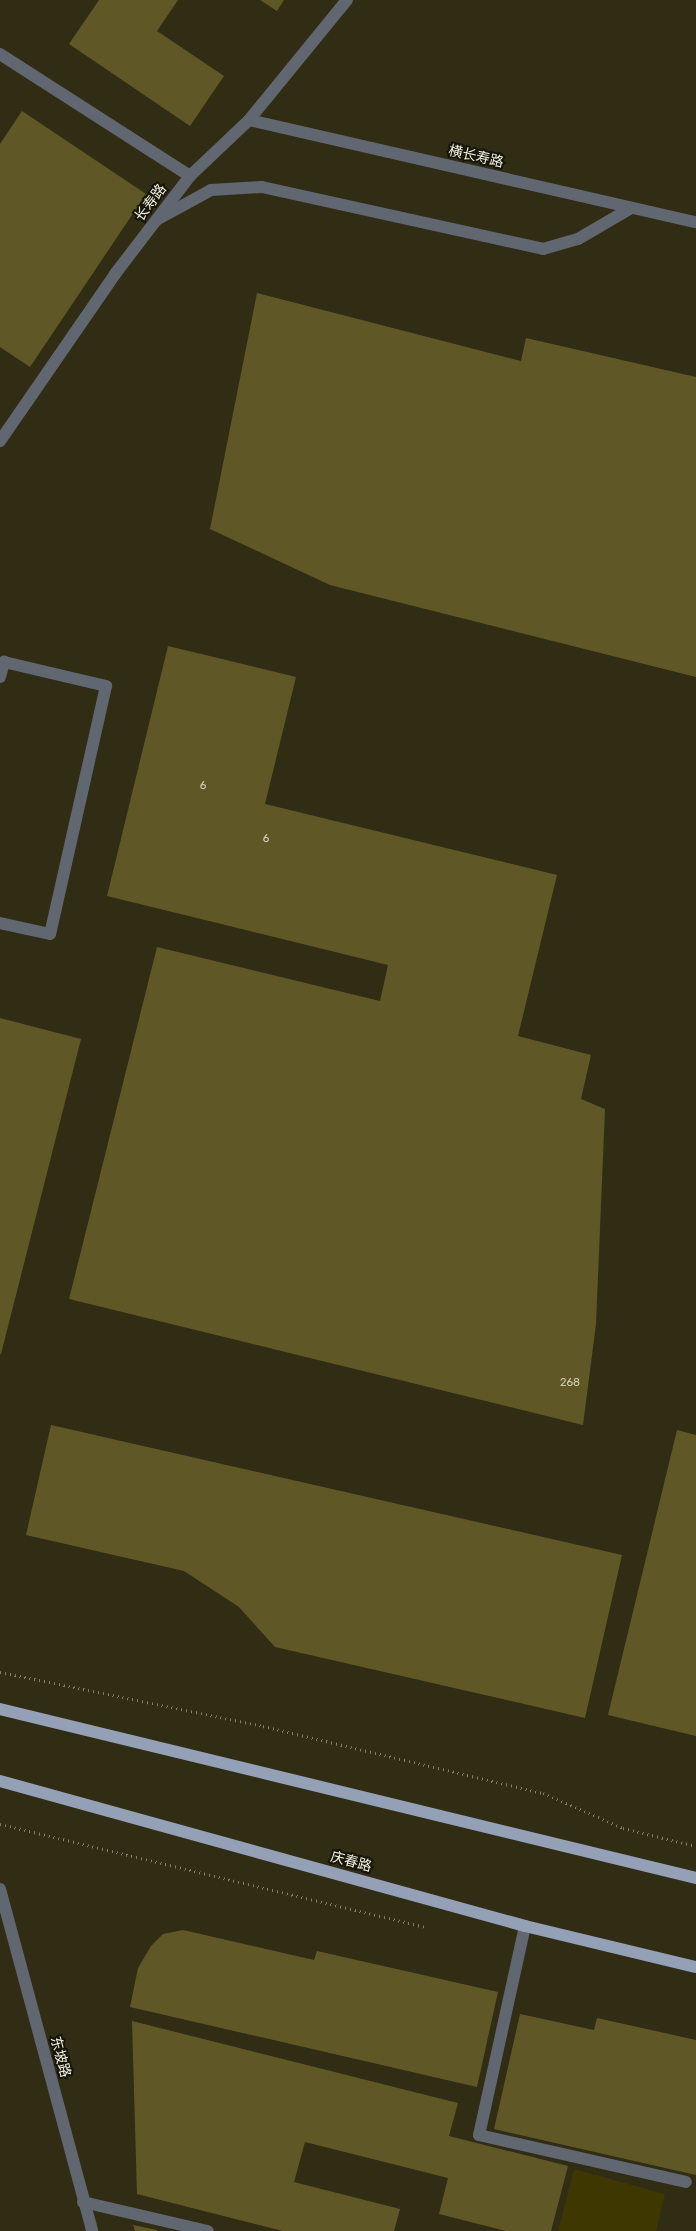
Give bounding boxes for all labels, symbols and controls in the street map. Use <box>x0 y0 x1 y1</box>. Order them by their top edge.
street label: 横长寿路 <box>447 143 505 171</box>
street label: 长寿路 <box>132 181 170 225</box>
house number: 6 <box>200 779 206 793</box>
house number: 6 <box>263 832 269 846</box>
house number: 268 <box>560 1376 580 1390</box>
street label: 庆春路 <box>329 1848 373 1876</box>
street label: 东坡路 <box>46 2035 74 2079</box>

